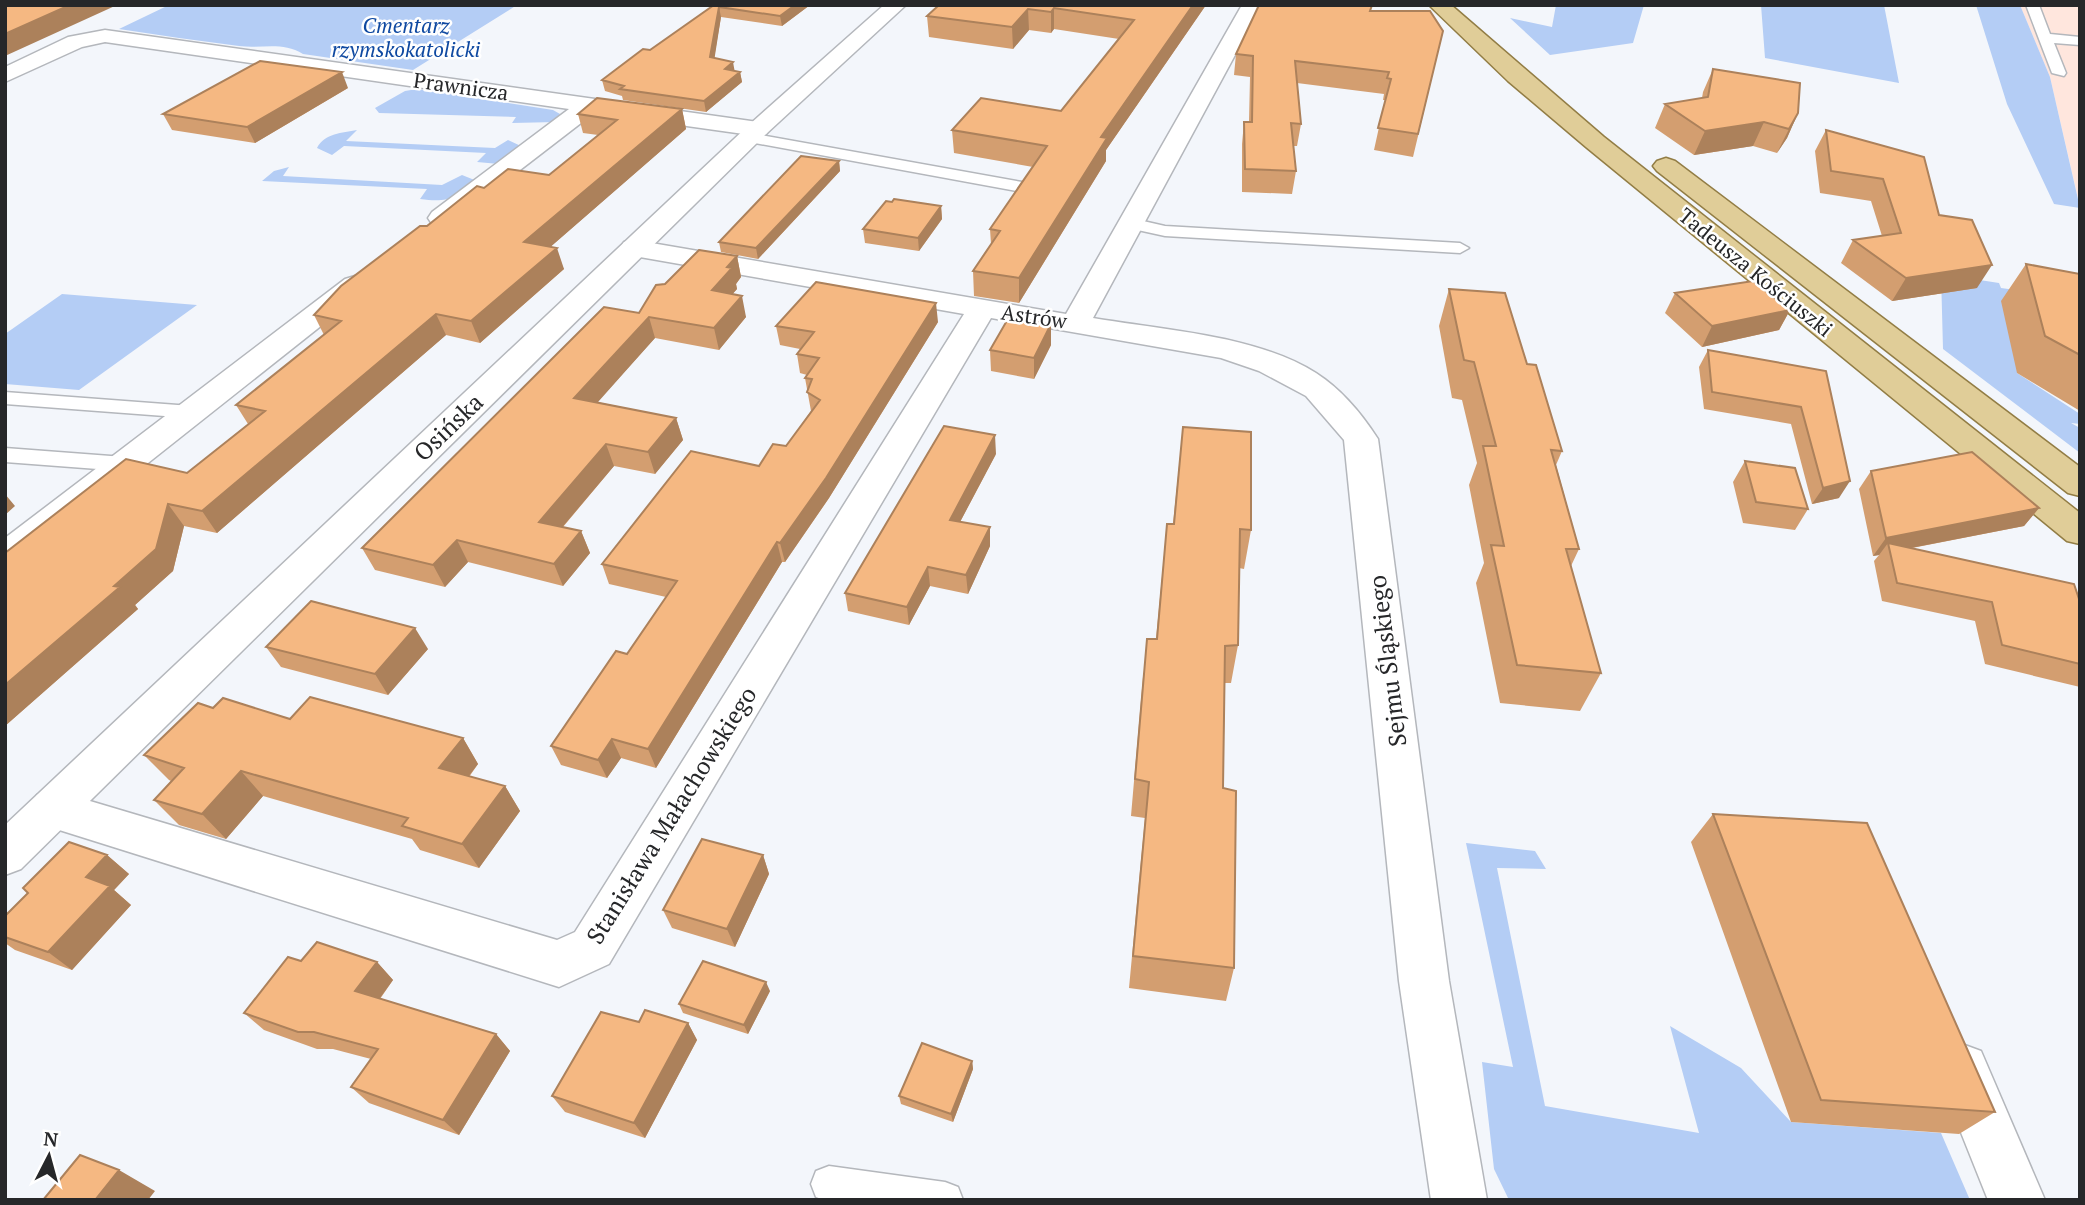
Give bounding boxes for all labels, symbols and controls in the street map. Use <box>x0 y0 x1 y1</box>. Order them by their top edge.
park label: Cmentarz rzymskokatolicki <box>332 11 481 63</box>
street label: Prawnicza <box>412 65 511 107</box>
street label: Tadeusza Kościuszki <box>1673 201 1839 343</box>
street label: Astrów <box>999 298 1069 335</box>
street label: Osińska <box>406 386 490 468</box>
street label: Sejmu Śląskiego <box>1361 574 1413 748</box>
street label: Stanisława Małachowskiego <box>579 680 763 950</box>
north arrow <box>14 1121 84 1191</box>
text: N <box>42 1125 60 1152</box>

